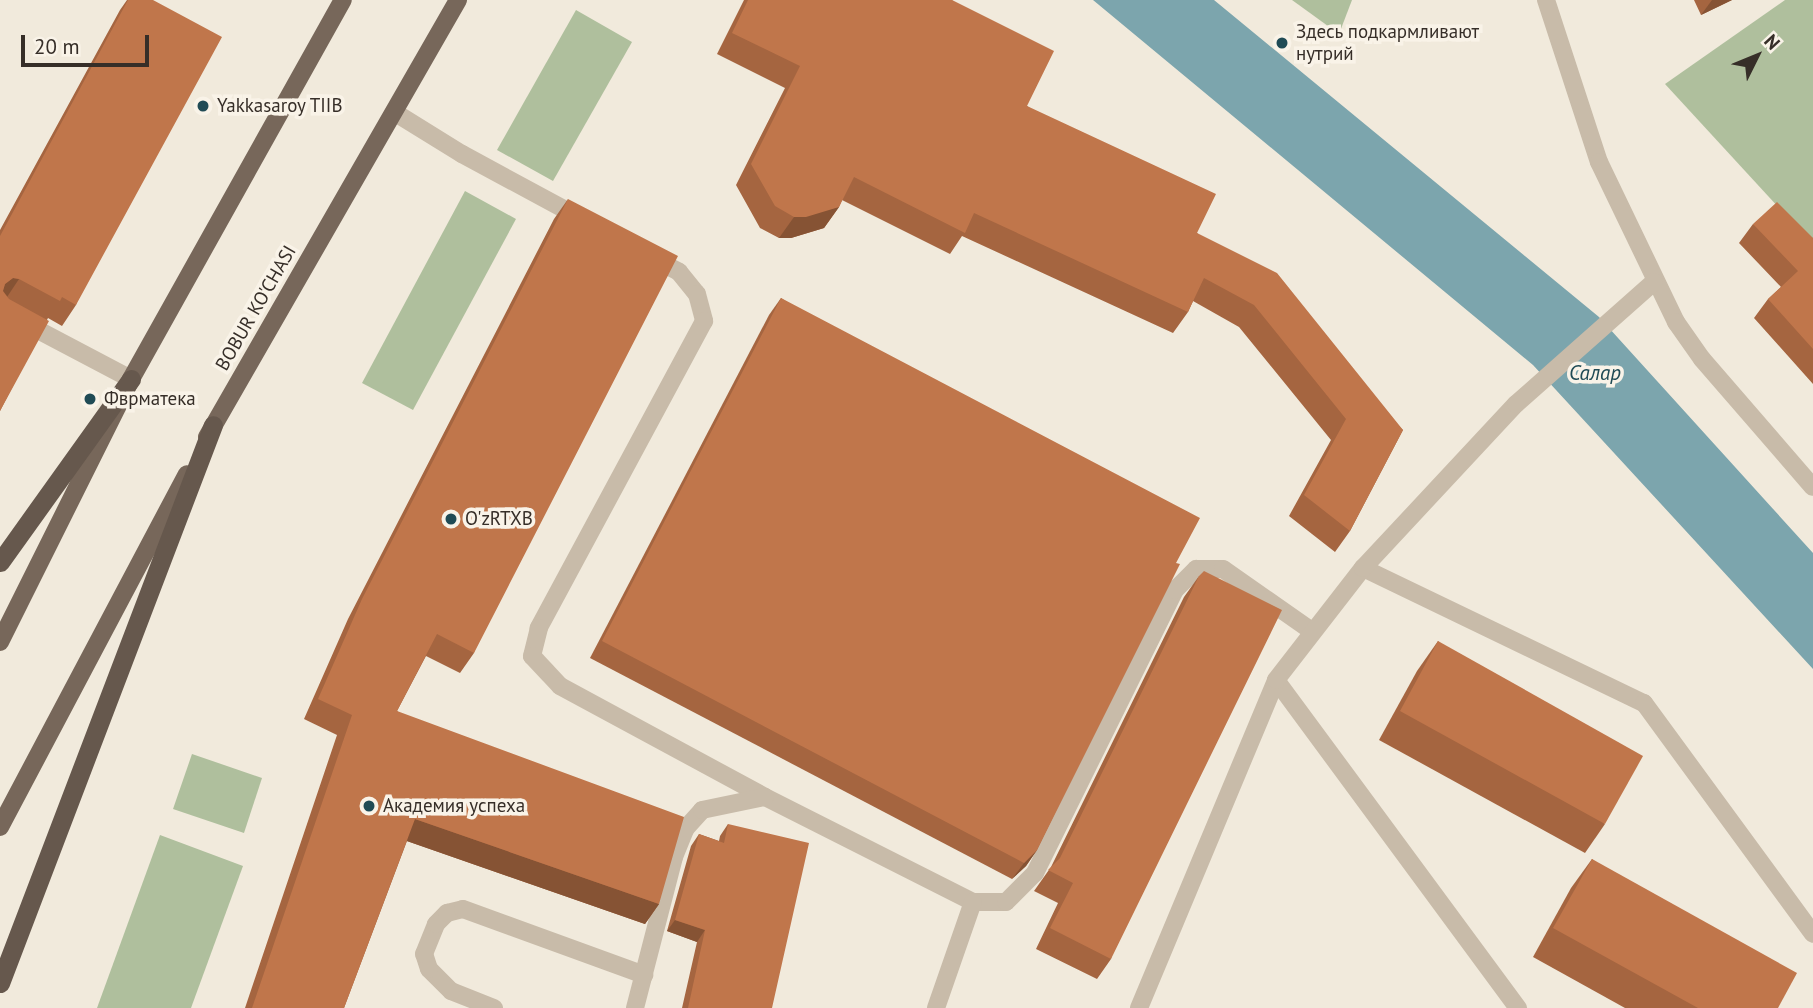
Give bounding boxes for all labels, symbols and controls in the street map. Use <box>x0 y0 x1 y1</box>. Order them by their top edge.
scale bar <box>24 21 152 65</box>
place label: Здесь подкармливают нутрий <box>1296 21 1480 65</box>
north arrow <box>1722 21 1792 91</box>
text: N <box>1759 29 1785 54</box>
text: 20 m <box>34 33 80 60</box>
marker: Здесь подкармливают нутрий <box>1274 35 1290 51</box>
place label: Yakkasaroy TIIB <box>217 95 344 117</box>
marker: Yakkasaroy TIIB <box>195 98 211 114</box>
street label: BOBUR KO'CHASI <box>211 241 301 375</box>
water label: Салар <box>1569 360 1621 386</box>
place label: Фврматека <box>104 388 196 410</box>
marker: Фврматека <box>82 391 98 407</box>
place label: O'zRTXB <box>465 508 533 530</box>
marker: O'zRTXB <box>443 511 459 527</box>
place label: Академия успеха <box>383 795 525 817</box>
marker: Академия успеха <box>361 798 377 814</box>

